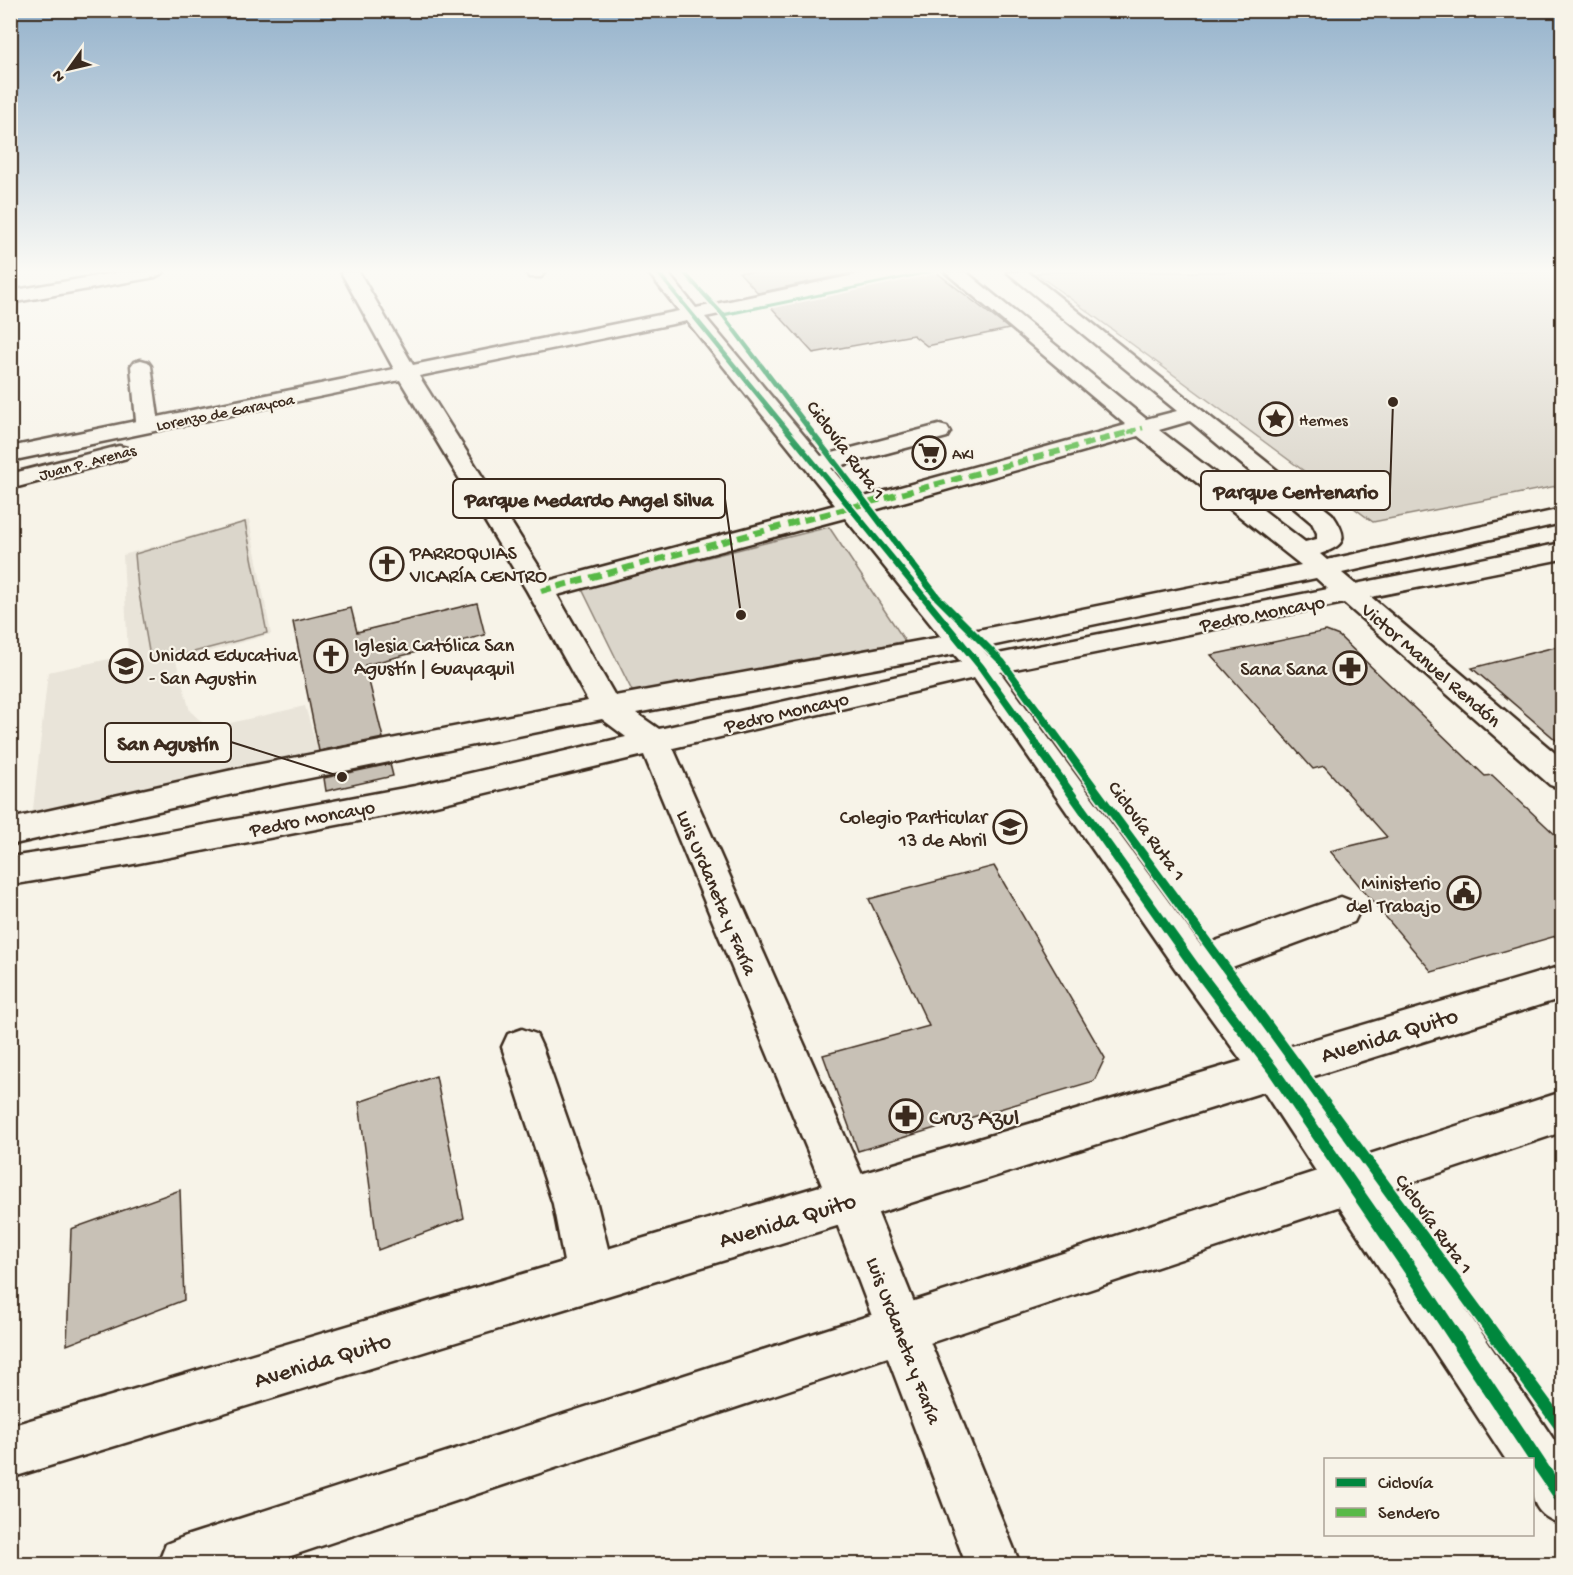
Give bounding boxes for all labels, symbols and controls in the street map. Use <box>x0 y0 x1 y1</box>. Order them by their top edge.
north arrow <box>39 39 99 99</box>
text: N <box>48 65 70 85</box>
street label: Lorenzo de Garaycoa <box>155 392 297 437</box>
street label: Ciclovía Ruta 1 <box>800 397 889 505</box>
place icon: Hermes <box>1258 401 1294 437</box>
place label: Hermes <box>1299 413 1349 432</box>
supermarket icon: AKI <box>911 435 947 471</box>
street label: Juan P. Arenas <box>37 442 140 486</box>
place label: AKI <box>952 447 974 466</box>
callout: Parque Centenario <box>1201 471 1390 510</box>
callout: Parque Medardo Angel Silva <box>453 479 725 518</box>
text: Parque Centenario <box>1212 482 1379 507</box>
text: Parque Medardo Angel Silva <box>464 490 715 515</box>
place label: PARROQUIAS VICARÍA CENTRO <box>409 544 547 590</box>
church icon: PARROQUIAS VICARÍA CENTRO <box>369 546 405 582</box>
street label: Pedro Moncayo <box>1197 592 1327 639</box>
street label: Victor Manuel Rendón <box>1354 599 1505 734</box>
place label: Iglesia Católica San Agustín | Guayaquil <box>354 636 515 682</box>
church icon: Iglesia Católica San Agustín | Guayaquil <box>313 638 349 674</box>
place label: Unidad Educativa - San Agustin <box>149 646 298 692</box>
school or university icon: Unidad Educativa - San Agustin <box>108 648 144 684</box>
pharmacy icon: Sana Sana <box>1332 650 1368 686</box>
place label: Sana Sana <box>1240 660 1328 683</box>
street label: Pedro Moncayo <box>721 689 851 740</box>
callout: San Agustín <box>105 723 231 762</box>
text: San Agustín <box>117 734 220 759</box>
street label: Ciclovía Ruta 1 <box>1101 778 1189 886</box>
street label: Pedro Moncayo <box>247 797 377 844</box>
street label: Luis Urdaneta y Faría <box>670 807 760 980</box>
place label: Colegio Particular 13 de Abril <box>840 808 989 854</box>
school or university icon: Colegio Particular 13 de Abril <box>992 809 1028 845</box>
place label: Ministerio del Trabajo <box>1346 874 1441 920</box>
public building icon: Ministerio del Trabajo <box>1446 875 1482 911</box>
street label: Avenida Quito <box>1318 1003 1462 1072</box>
pharmacy icon: Cruz Azul <box>888 1098 924 1134</box>
place label: Cruz Azul <box>929 1105 1019 1134</box>
street label: Ciclovía Ruta 1 <box>1388 1171 1476 1279</box>
street label: Avenida Quito <box>716 1188 860 1257</box>
street label: Luis Urdaneta y Faría <box>859 1255 944 1429</box>
street label: Avenida Quito <box>251 1328 395 1397</box>
legend <box>1324 1458 1534 1536</box>
text: Ciclovía <box>1378 1474 1434 1495</box>
text: Sendero <box>1378 1504 1440 1525</box>

